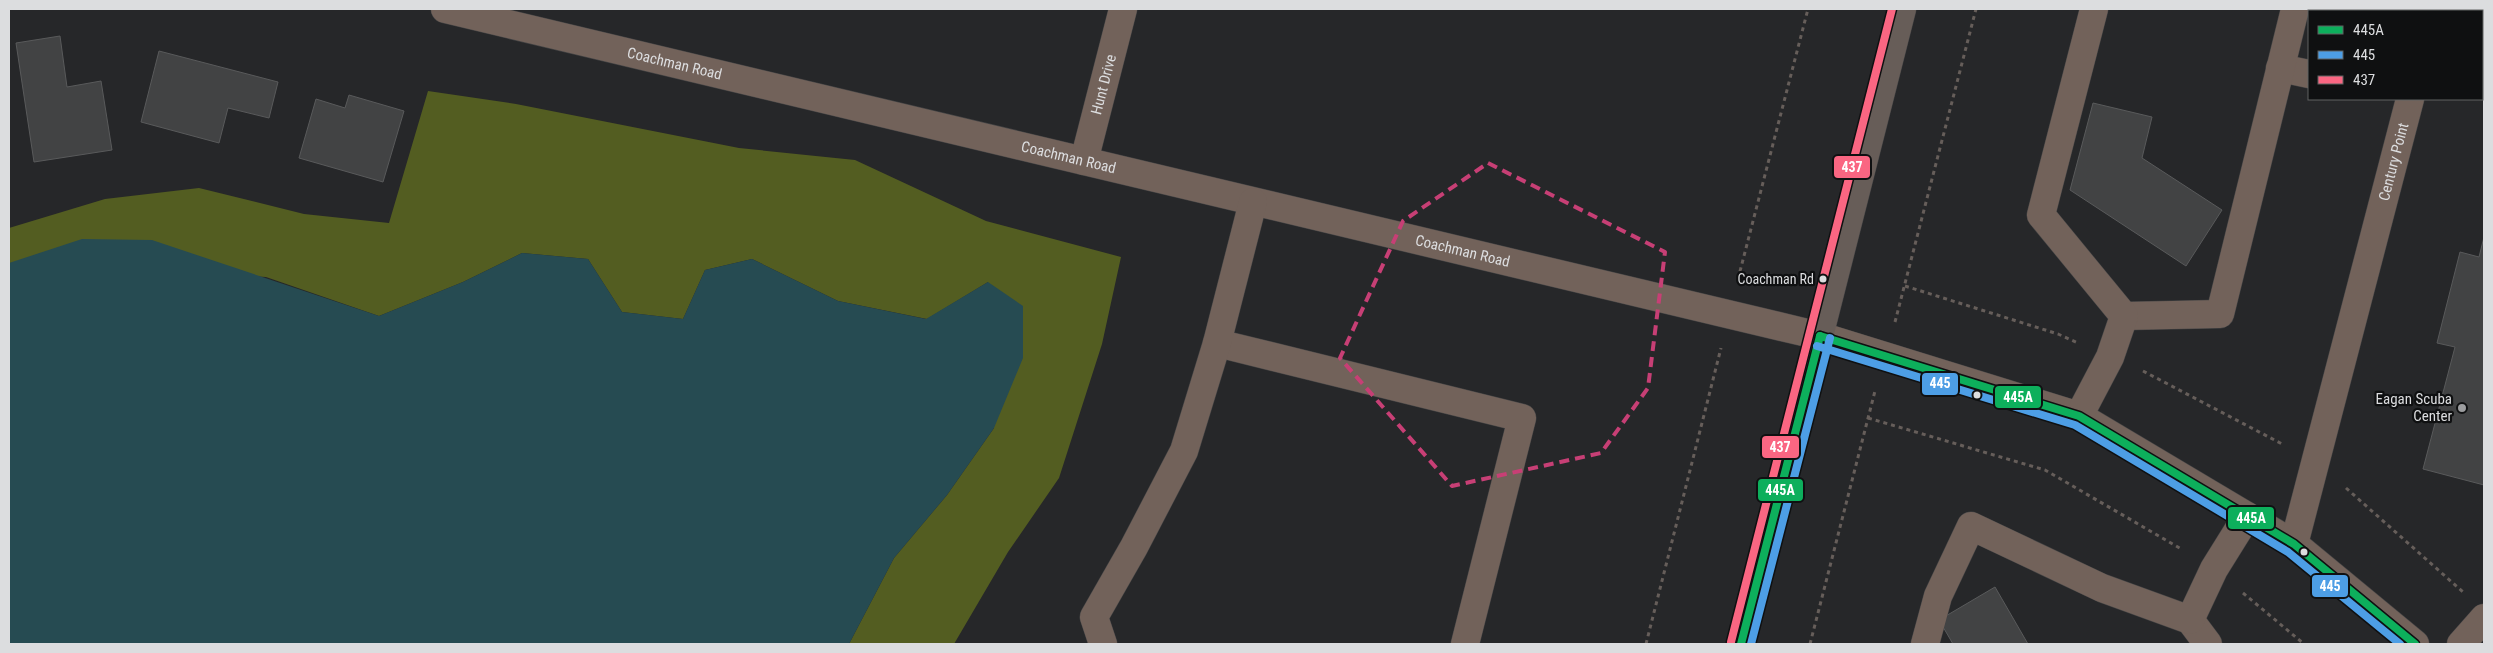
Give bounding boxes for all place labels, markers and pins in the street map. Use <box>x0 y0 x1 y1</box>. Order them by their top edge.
place label: Coachman Rd <box>1737 271 1814 287</box>
marker: Coachman Rd <box>1818 274 1828 284</box>
unlabelled marker <box>1972 390 1982 400</box>
place label: Eagan Scuba Center <box>2376 390 2452 425</box>
marker: Eagan Scuba Center <box>2456 402 2468 414</box>
unlabelled marker <box>2299 547 2309 557</box>

